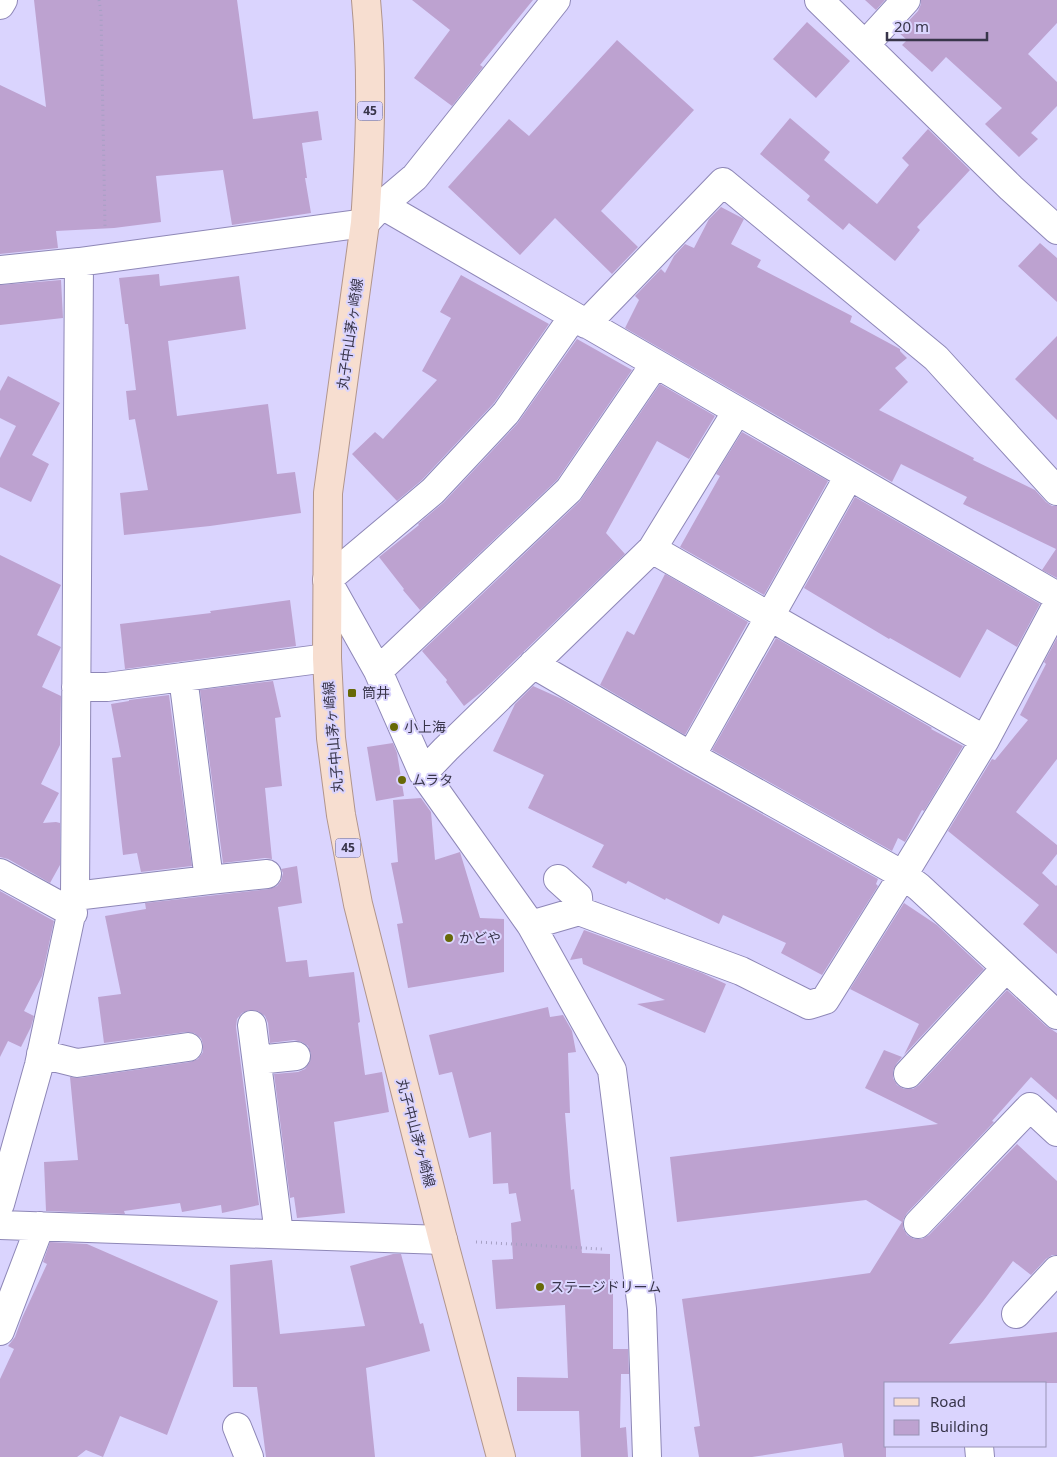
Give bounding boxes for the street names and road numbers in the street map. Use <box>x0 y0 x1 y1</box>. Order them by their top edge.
road number: 45 <box>358 102 382 120</box>
street label: 丸子中山茅ヶ崎線 <box>332 277 367 391</box>
street label: 丸子中山茅ヶ崎線 <box>318 680 347 794</box>
road number: 45 <box>336 838 360 858</box>
street label: 丸子中山茅ヶ崎線 <box>393 1076 440 1189</box>

